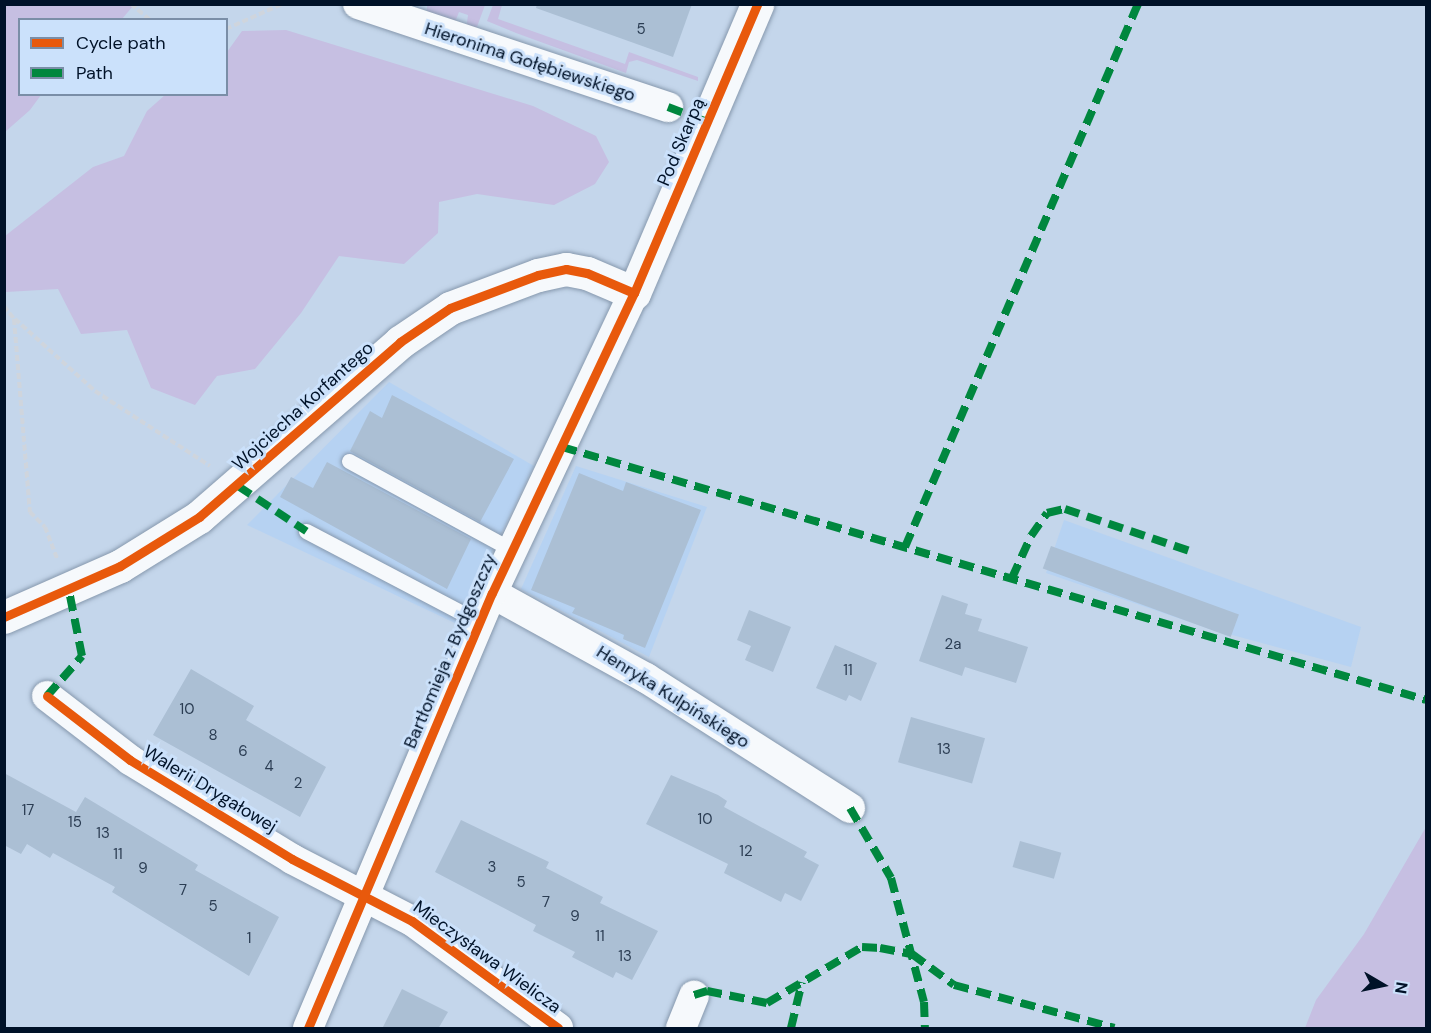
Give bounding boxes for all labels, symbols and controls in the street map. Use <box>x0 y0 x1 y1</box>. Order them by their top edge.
legend <box>18 18 228 96</box>
street label: Hieronima Gołębiewskiego <box>422 18 638 106</box>
house number: 5 <box>636 21 646 39</box>
text: Cycle path <box>76 31 166 55</box>
text: Path <box>76 61 113 85</box>
street label: Pod Skarpą <box>653 95 709 189</box>
street label: Wojciecha Korfantego <box>228 337 378 475</box>
street label: Bartłomieja z Bydgoszczy <box>399 550 501 752</box>
house number: 2a <box>945 636 961 654</box>
street label: Henryka Kulpińskiego <box>592 641 754 753</box>
house number: 11 <box>843 662 853 680</box>
house number: 10 <box>180 701 194 719</box>
house number: 8 <box>208 727 218 745</box>
street label: Walerii Drygałowej <box>139 741 281 837</box>
house number: 13 <box>937 741 951 759</box>
house number: 6 <box>238 743 248 761</box>
house number: 4 <box>264 758 274 776</box>
house number: 2 <box>294 775 302 793</box>
house number: 17 <box>22 802 34 820</box>
house number: 10 <box>698 811 712 829</box>
house number: 15 <box>68 814 82 832</box>
house number: 13 <box>96 825 110 843</box>
house number: 12 <box>739 843 753 861</box>
house number: 11 <box>113 846 123 864</box>
house number: 3 <box>488 859 496 877</box>
house number: 9 <box>138 860 148 878</box>
house number: 5 <box>516 874 526 892</box>
house number: 7 <box>179 882 187 900</box>
house number: 7 <box>542 894 550 912</box>
street label: Mieczysława Wielicza <box>409 896 565 1018</box>
house number: 5 <box>208 898 218 916</box>
house number: 9 <box>570 908 580 926</box>
house number: 11 <box>595 928 605 946</box>
house number: 1 <box>247 930 251 948</box>
house number: 13 <box>618 948 632 966</box>
north arrow <box>1353 955 1413 1015</box>
text: N <box>1390 980 1413 995</box>

